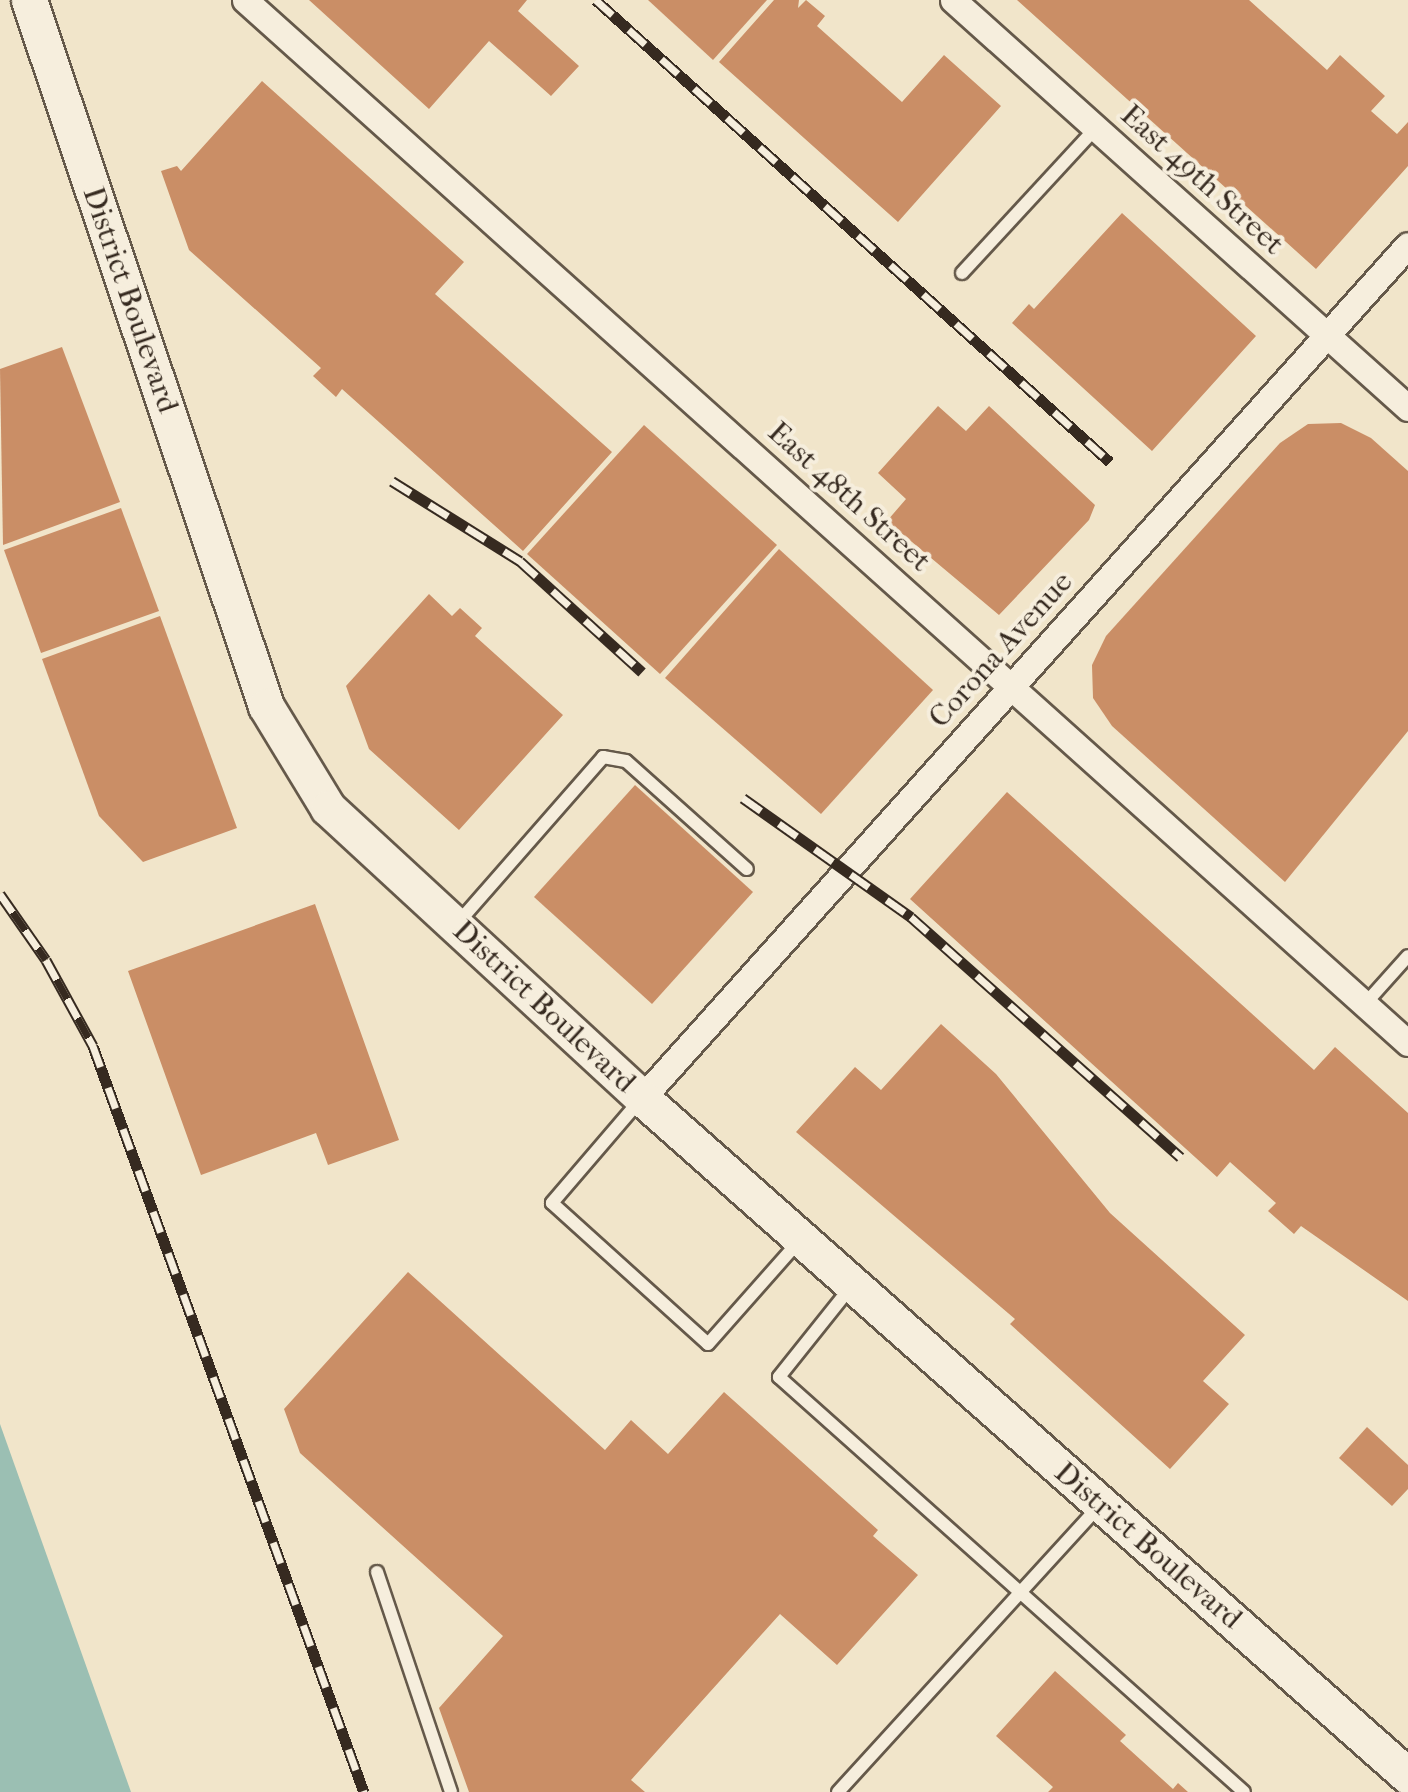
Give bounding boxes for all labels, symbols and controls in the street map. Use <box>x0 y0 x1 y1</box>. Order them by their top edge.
street label: East 49th Street <box>1113 97 1291 263</box>
street label: District Boulevard <box>74 182 186 418</box>
street label: East 48th Street <box>760 415 938 579</box>
street label: Corona Avenue <box>922 565 1080 735</box>
street label: District Boulevard <box>445 913 643 1101</box>
street label: District Boulevard <box>1047 1455 1249 1637</box>

